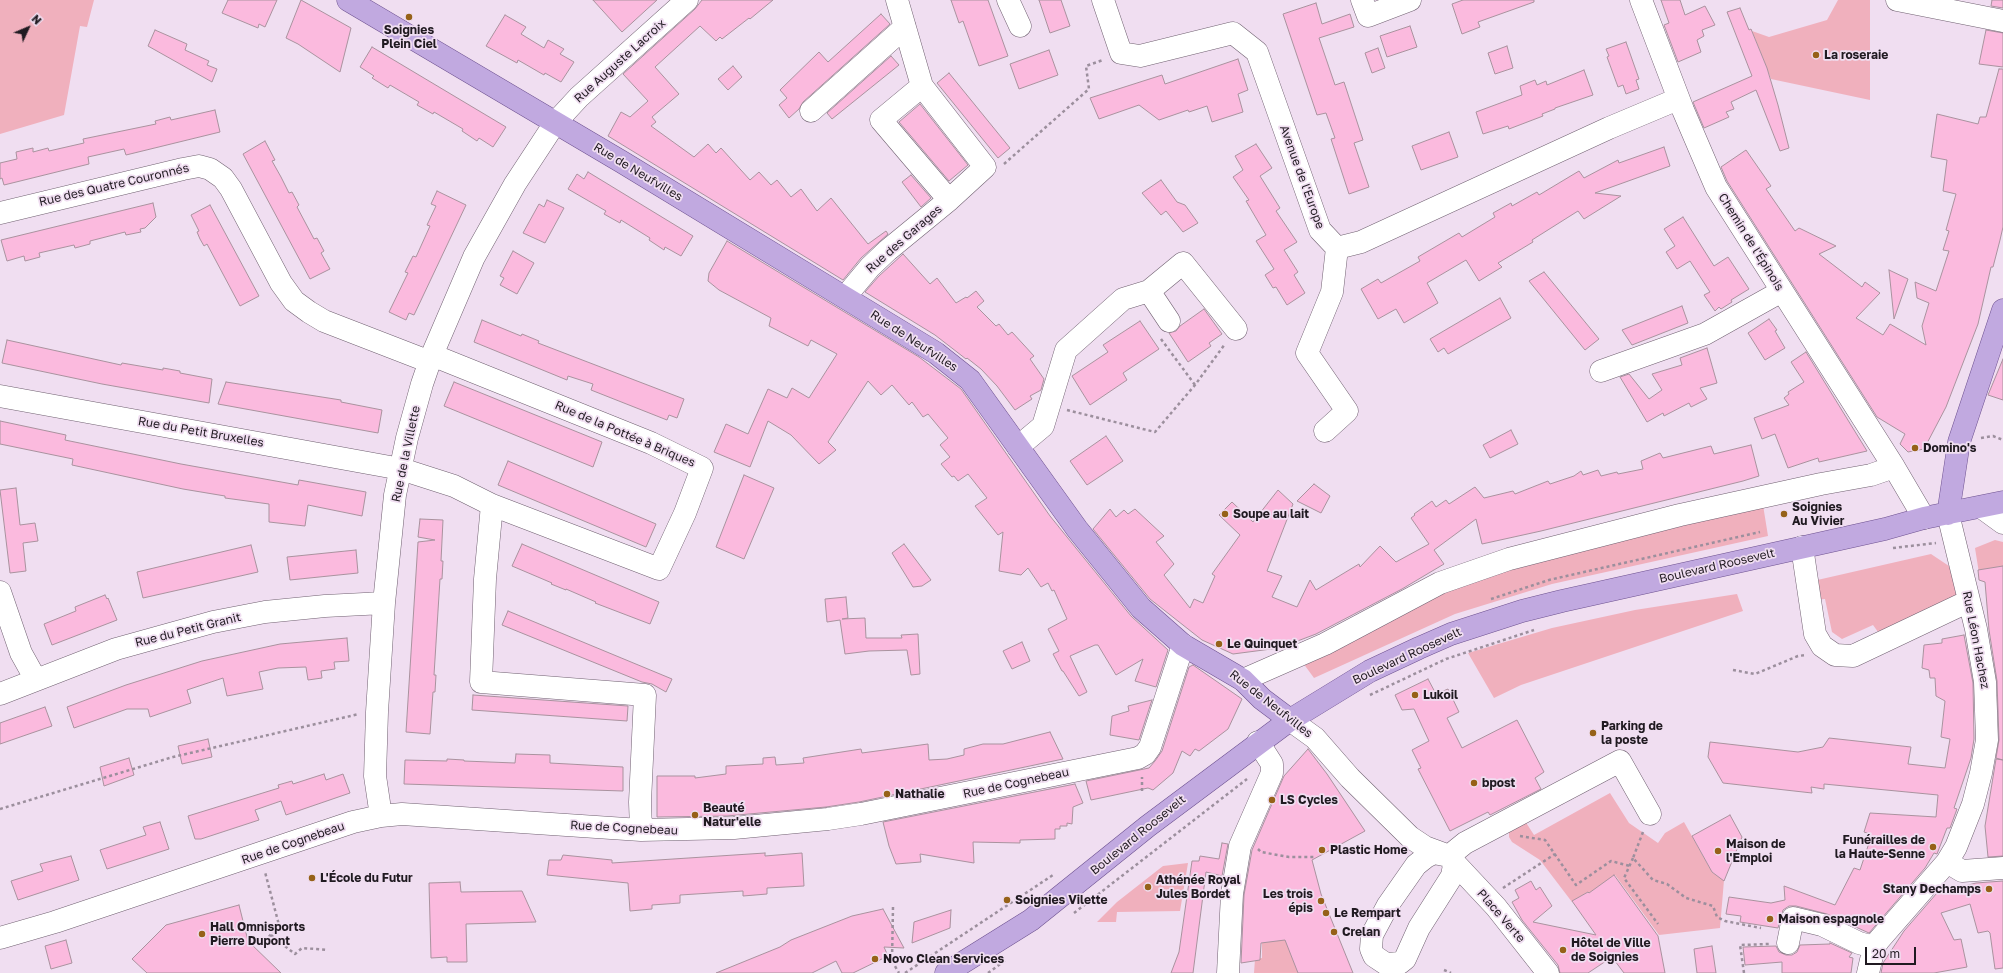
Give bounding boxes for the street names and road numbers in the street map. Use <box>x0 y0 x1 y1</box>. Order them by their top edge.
street label: Rue Auguste Lacroix <box>571 16 669 106</box>
street label: Avenue de l'Europe <box>1277 123 1327 231</box>
street label: Rue de Neufvilles <box>591 140 685 204</box>
street label: Rue des Quatre Couronnés <box>38 161 190 209</box>
street label: Chemin de l'Épinois <box>1715 191 1787 293</box>
street label: Rue des Garages <box>863 202 945 276</box>
street label: Rue de Neufvilles <box>868 307 960 375</box>
street label: Rue de la Pottée à Briques <box>553 398 697 470</box>
street label: Rue de la Villette <box>389 404 423 504</box>
street label: Rue du Petit Bruxelles <box>137 414 265 450</box>
street label: Boulevard Roosevelt <box>1658 546 1776 586</box>
street label: Rue Léon Hachez <box>1959 590 1993 690</box>
street label: Rue du Petit Granit <box>134 610 242 650</box>
street label: Boulevard Roosevelt <box>1350 624 1464 688</box>
street label: Rue de Neufvilles <box>1227 667 1315 741</box>
street label: Rue de Cognebeau <box>962 765 1070 801</box>
street label: Boulevard Roosevelt <box>1087 792 1189 878</box>
street label: Rue de Cognebeau <box>570 818 678 838</box>
street label: Rue de Cognebeau <box>240 819 346 867</box>
street label: Place Verte <box>1474 886 1528 946</box>

